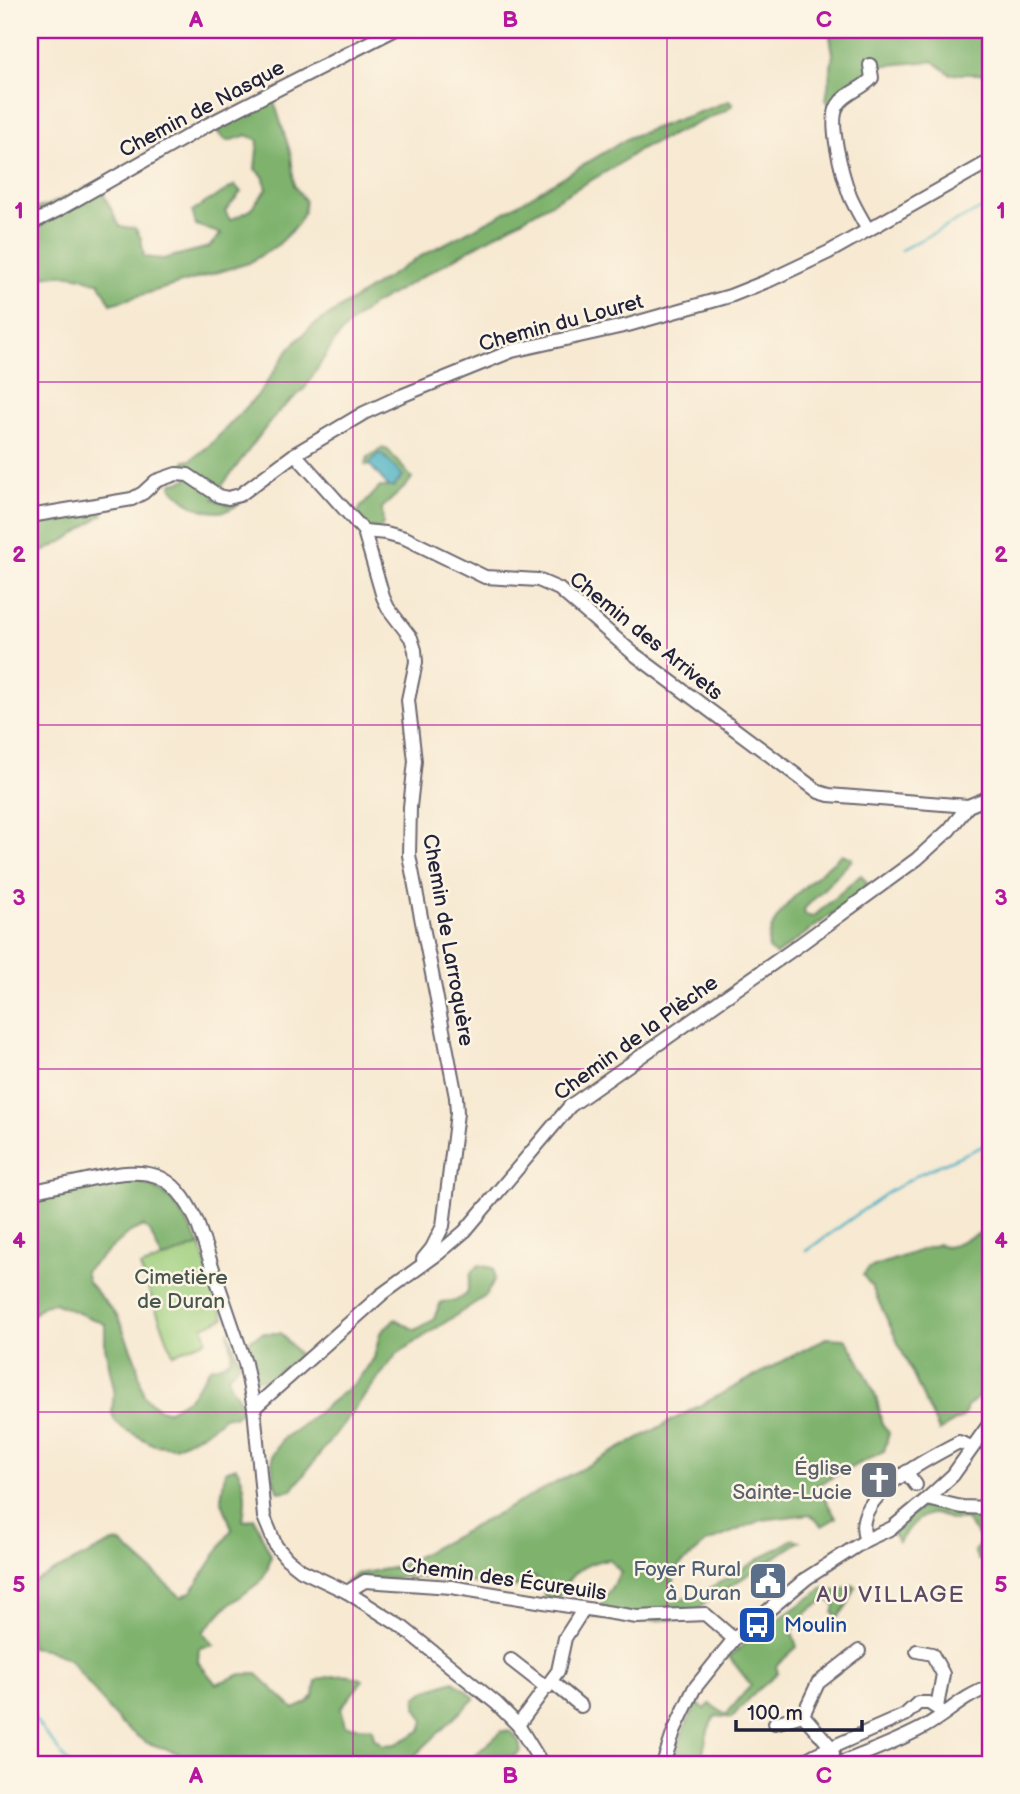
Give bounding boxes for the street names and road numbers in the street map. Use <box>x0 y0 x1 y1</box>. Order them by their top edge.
street label: Chemin de Nasque <box>115 55 289 163</box>
street label: Chemin du Louret <box>476 289 646 357</box>
street label: Chemin des Arrivets <box>564 566 728 706</box>
street label: Chemin de Larroquère <box>417 832 479 1048</box>
street label: Chemin de la Plèche <box>549 970 723 1106</box>
street label: Chemin des Écureuils <box>400 1552 608 1606</box>

